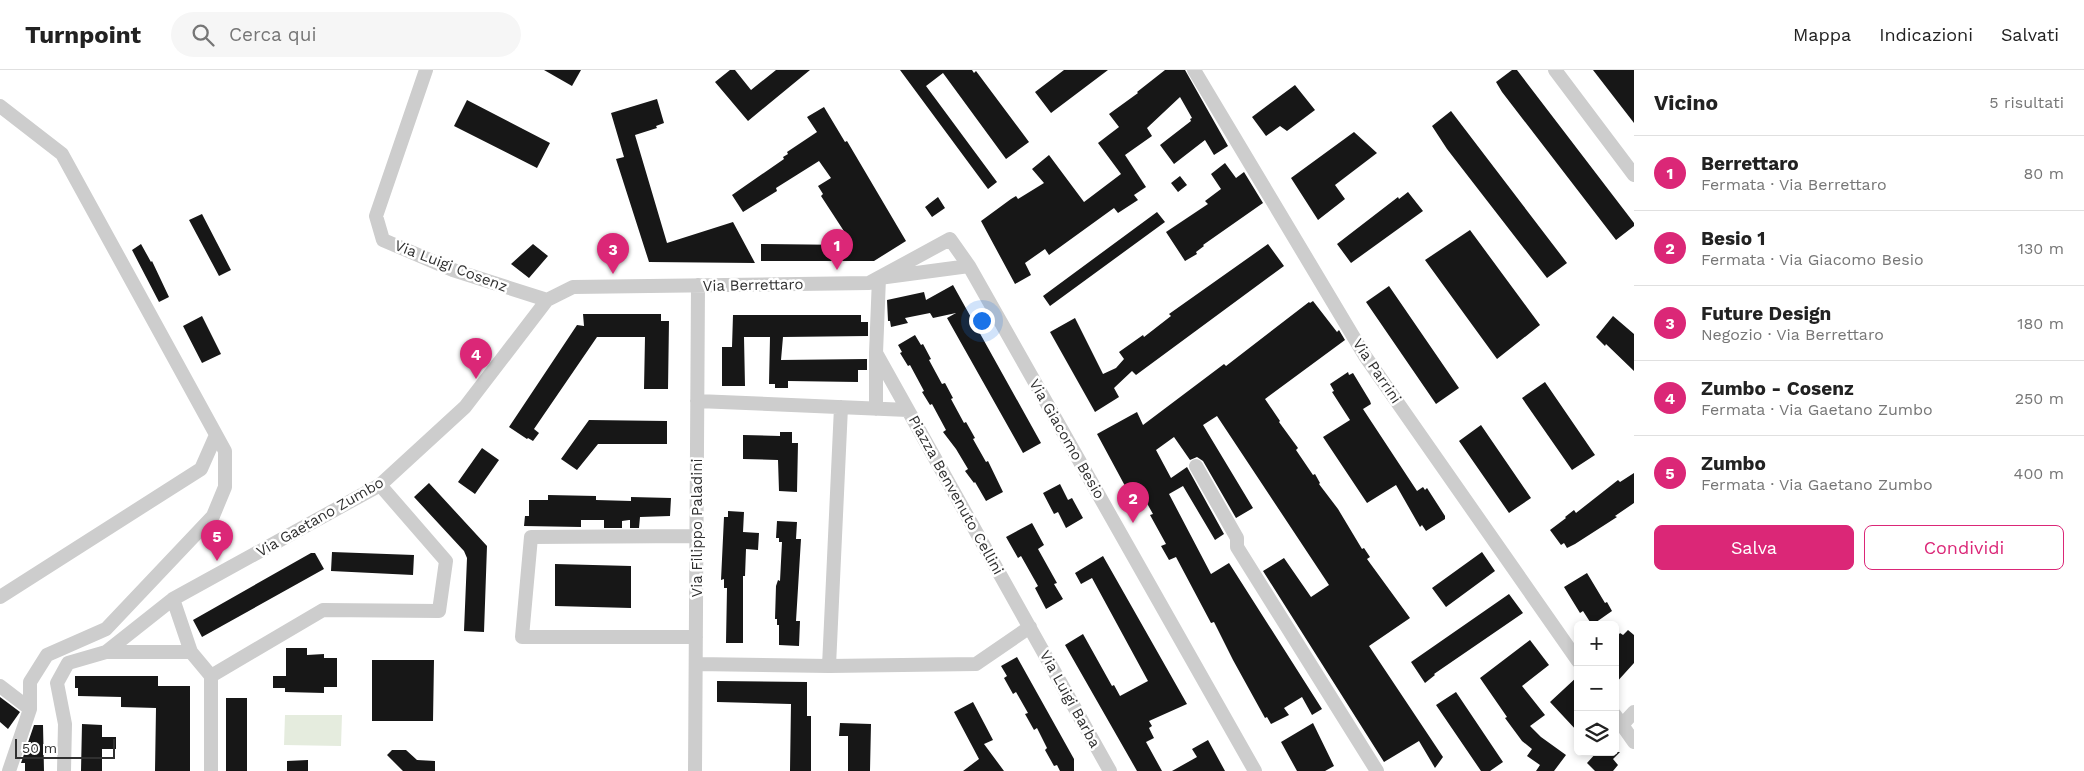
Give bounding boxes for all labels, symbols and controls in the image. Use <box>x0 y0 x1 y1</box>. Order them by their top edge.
search box <box>171 12 521 57</box>
text: Turnpoint <box>25 21 141 49</box>
icon: search <box>189 21 217 49</box>
text: Cerca qui <box>229 23 317 46</box>
text: Mappa <box>1793 24 1851 45</box>
text: Indicazioni <box>1879 24 1973 45</box>
text: Salvati <box>2001 24 2059 45</box>
text: Vicino <box>1654 90 1718 115</box>
text: 5 risultati <box>1989 93 2064 112</box>
text: Berrettaro <box>1701 152 1799 175</box>
text: 1 <box>1667 164 1673 183</box>
text: 80 m <box>2023 164 2064 183</box>
text: Fermata · Via Berrettaro <box>1701 175 1887 194</box>
text: Besio 1 <box>1701 227 1766 250</box>
pin: 1 <box>821 229 853 270</box>
pin: 3 <box>597 233 629 274</box>
street label: Via Luigi Cosenz <box>392 236 510 296</box>
text: 2 <box>1665 239 1675 258</box>
text: 130 m <box>2018 239 2064 258</box>
text: Fermata · Via Giacomo Besio <box>1701 250 1924 269</box>
street label: Via Berrettaro <box>702 275 804 295</box>
text: Future Design <box>1701 302 1831 325</box>
your location <box>969 308 995 334</box>
text: 3 <box>1665 314 1675 333</box>
text: 180 m <box>2017 314 2064 333</box>
text: Negozio · Via Berrettaro <box>1701 325 1884 344</box>
street label: Via Parrini <box>1349 335 1405 407</box>
pin: 4 <box>460 338 492 379</box>
street label: Via Giacomo Besio <box>1025 376 1109 502</box>
text: Zumbo - Cosenz <box>1701 377 1854 400</box>
text: 4 <box>1665 389 1675 408</box>
text: 250 m <box>2015 389 2064 408</box>
text: Fermata · Via Gaetano Zumbo <box>1701 400 1933 419</box>
street label: Piazza Benvenuto Cellini <box>905 412 1007 578</box>
text: Zumbo <box>1701 452 1766 475</box>
street label: Via Filippo Paladini <box>688 458 706 598</box>
text: 5 <box>1665 464 1675 483</box>
text: 400 m <box>2014 464 2064 483</box>
street label: Via Gaetano Zumbo <box>253 473 387 561</box>
text: Fermata · Via Gaetano Zumbo <box>1701 475 1933 494</box>
pin: 2 <box>1117 482 1149 523</box>
pin: 5 <box>201 520 233 561</box>
button: Salva <box>1654 525 1854 570</box>
button: Condividi <box>1864 525 2064 570</box>
map controls <box>1574 621 1619 756</box>
button: + <box>1574 621 1619 666</box>
street label: Via Luigi Barba <box>1036 647 1104 751</box>
button: − <box>1574 666 1619 711</box>
button: layers <box>1574 711 1619 756</box>
scale bar <box>15 736 115 759</box>
text: 50 m <box>22 740 57 756</box>

